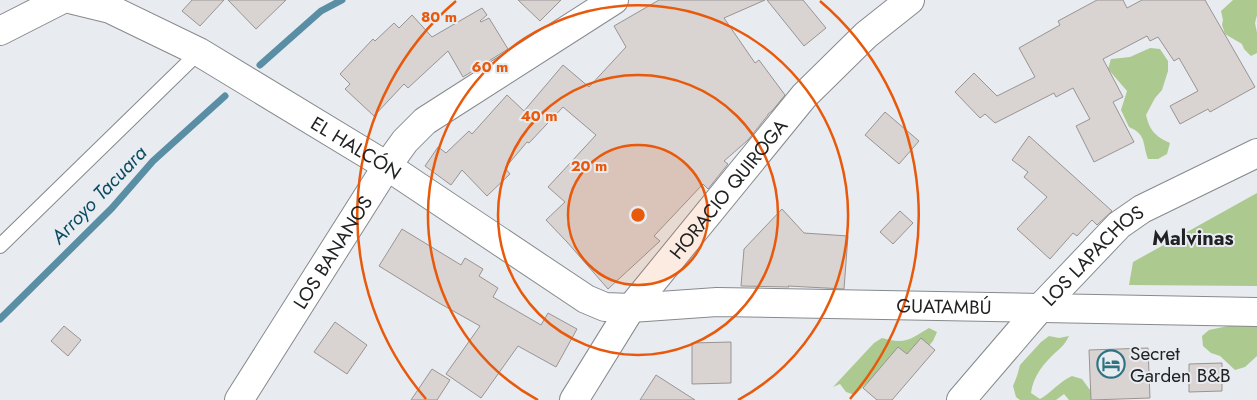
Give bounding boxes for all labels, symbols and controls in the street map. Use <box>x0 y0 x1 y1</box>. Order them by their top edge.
text: 80 m <box>421 6 457 28</box>
text: 60 m <box>472 56 508 78</box>
text: 40 m <box>520 105 558 127</box>
street label: EL HALCÓN <box>306 110 407 186</box>
street label: HORACIO QUIROGA <box>663 113 794 265</box>
water label: Arroyo Tacuara <box>44 139 154 252</box>
text: 20 m <box>571 155 607 177</box>
street label: LOS BANANOS <box>287 190 379 314</box>
street label: LOS LAPACHOS <box>1036 198 1149 312</box>
centre of rings <box>629 206 647 224</box>
district label: Malvinas <box>1152 224 1234 253</box>
street label: GUATAMBÚ <box>896 292 992 321</box>
place label: Secret Garden B&B <box>1130 340 1231 389</box>
hotel icon: Secret Garden B&B <box>1096 349 1126 379</box>

